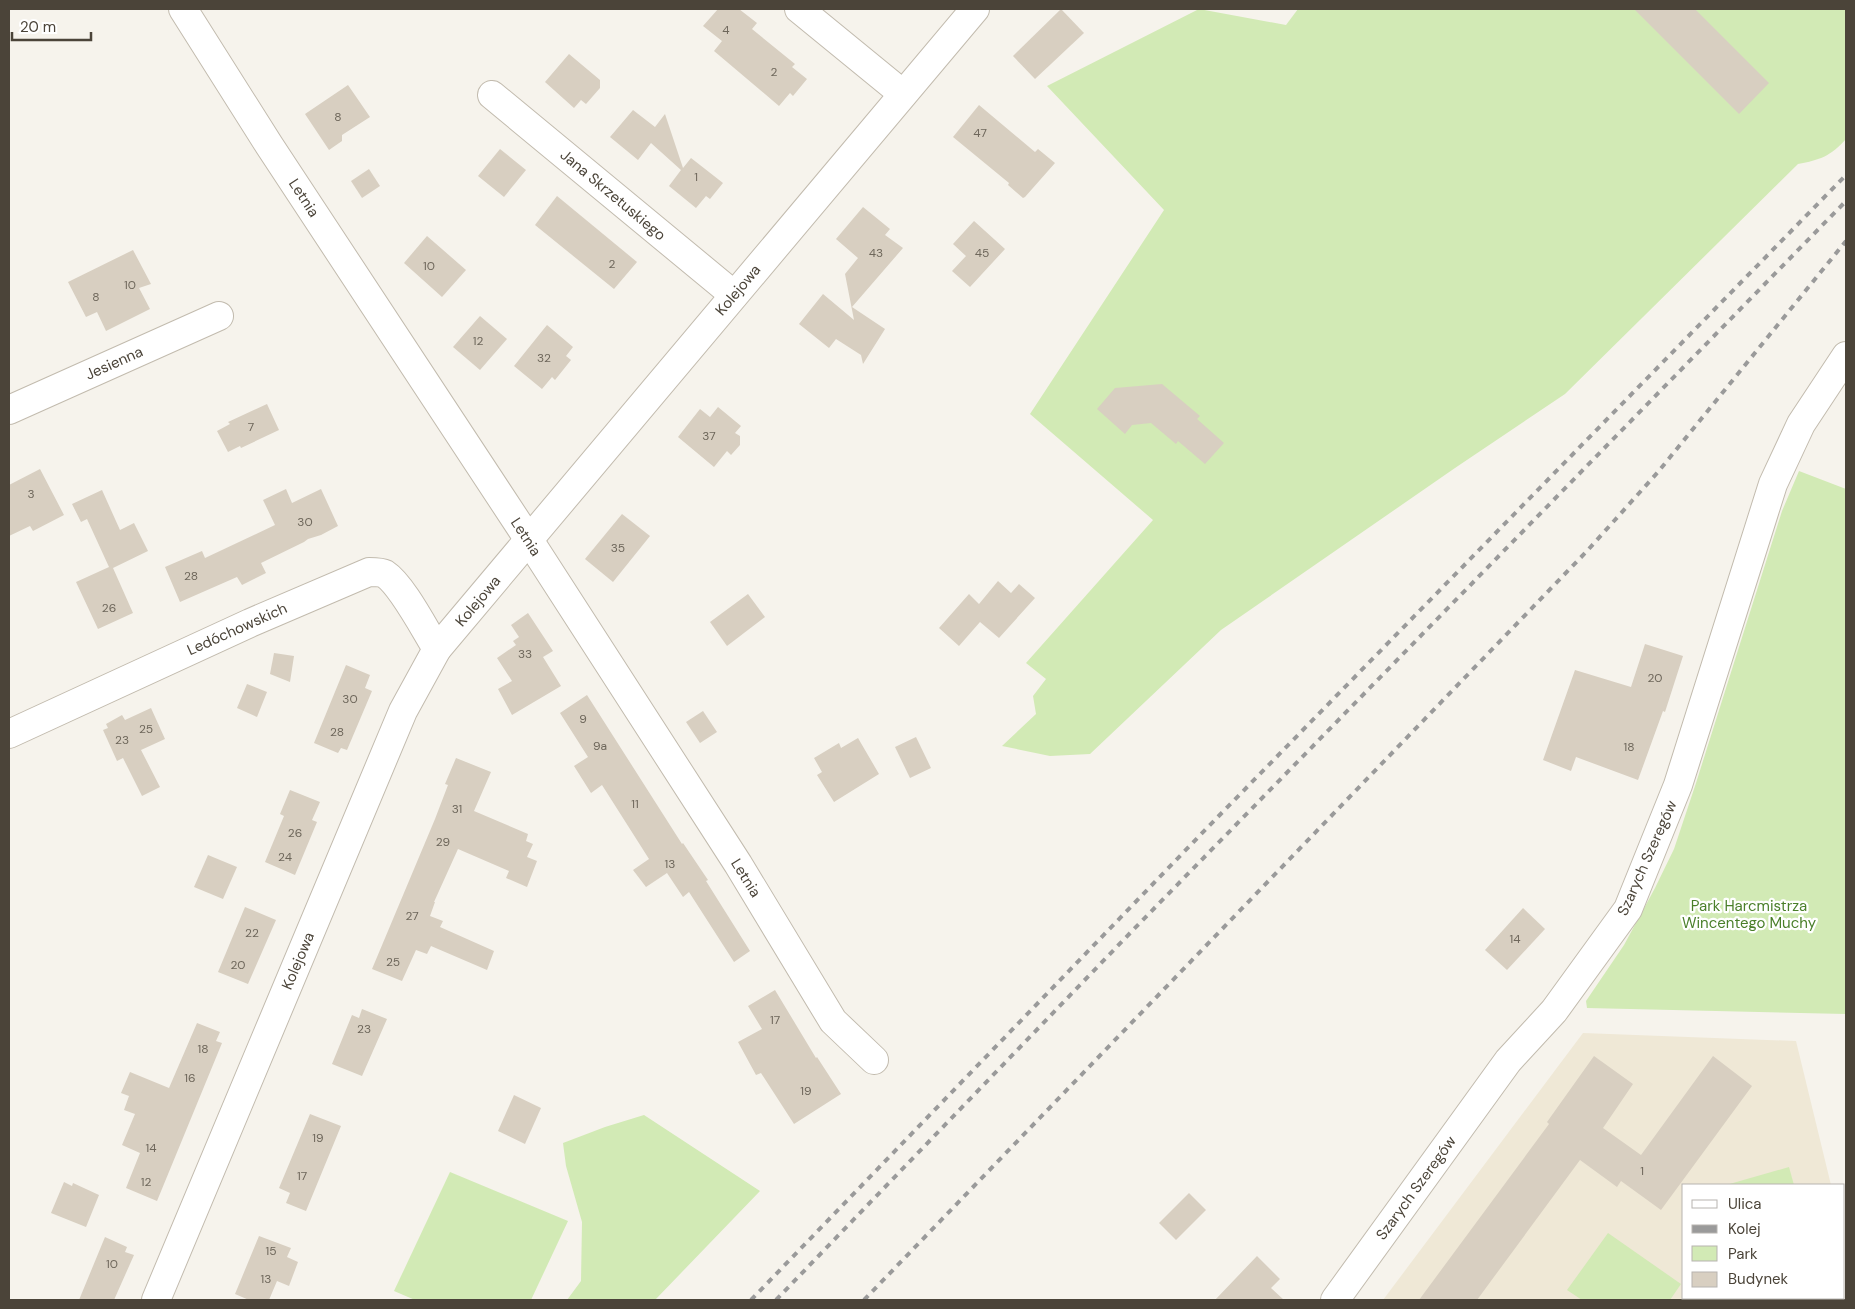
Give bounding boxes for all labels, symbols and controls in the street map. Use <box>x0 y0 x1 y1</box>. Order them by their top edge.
scale bar <box>12 10 91 42</box>
text: 20 m <box>20 17 56 37</box>
house number: 4 <box>722 22 730 38</box>
house number: 2 <box>771 64 778 80</box>
house number: 8 <box>334 109 342 125</box>
house number: 47 <box>973 125 987 141</box>
street label: Jana Skrzetuskiego <box>556 145 670 245</box>
house number: 1 <box>694 169 698 185</box>
street label: Letnia <box>284 175 324 221</box>
house number: 43 <box>869 245 883 261</box>
house number: 45 <box>975 245 989 261</box>
house number: 2 <box>609 256 616 272</box>
house number: 10 <box>423 258 435 274</box>
street label: Kolejowa <box>711 260 765 320</box>
house number: 10 <box>124 277 136 293</box>
house number: 8 <box>92 289 100 305</box>
house number: 12 <box>473 333 483 349</box>
street label: Jesienna <box>82 341 146 385</box>
house number: 32 <box>537 350 551 366</box>
house number: 7 <box>248 419 254 435</box>
house number: 37 <box>702 428 716 444</box>
house number: 3 <box>27 486 35 502</box>
house number: 30 <box>297 514 313 530</box>
street label: Letnia <box>506 514 546 560</box>
house number: 35 <box>611 540 625 556</box>
house number: 28 <box>184 568 198 584</box>
street label: Kolejowa <box>451 571 505 631</box>
street label: Ledóchowskich <box>184 598 290 660</box>
house number: 26 <box>102 600 116 616</box>
house number: 33 <box>518 646 532 662</box>
house number: 20 <box>1647 670 1663 686</box>
house number: 30 <box>342 691 358 707</box>
house number: 9 <box>579 711 587 727</box>
house number: 25 <box>139 721 153 737</box>
house number: 28 <box>330 724 344 740</box>
house number: 23 <box>115 732 129 748</box>
house number: 9a <box>593 738 607 754</box>
house number: 18 <box>1623 739 1635 755</box>
house number: 11 <box>631 796 639 812</box>
street label: Szarych Szeregów <box>1613 797 1682 919</box>
house number: 31 <box>452 801 462 817</box>
house number: 26 <box>288 825 302 841</box>
house number: 29 <box>436 834 450 850</box>
house number: 24 <box>278 849 292 865</box>
street label: Letnia <box>726 855 766 901</box>
house number: 13 <box>665 856 675 872</box>
park label: Park Harcmistrza Wincentego Muchy <box>1682 896 1817 933</box>
house number: 27 <box>405 908 419 924</box>
house number: 22 <box>245 925 259 941</box>
street label: Kolejowa <box>277 929 319 993</box>
house number: 14 <box>1509 931 1521 947</box>
house number: 25 <box>386 954 400 970</box>
house number: 20 <box>230 957 246 973</box>
house number: 17 <box>770 1012 780 1028</box>
house number: 23 <box>357 1021 371 1037</box>
house number: 18 <box>197 1041 209 1057</box>
house number: 16 <box>184 1070 196 1086</box>
house number: 19 <box>800 1083 812 1099</box>
house number: 19 <box>312 1130 324 1146</box>
street label: Szarych Szeregów <box>1371 1131 1461 1244</box>
house number: 14 <box>145 1140 157 1156</box>
house number: 1 <box>1640 1163 1644 1179</box>
house number: 17 <box>297 1168 307 1184</box>
house number: 12 <box>141 1174 151 1190</box>
legend <box>1682 1184 1845 1299</box>
text: Ulica <box>1728 1194 1762 1214</box>
text: Kolej <box>1728 1219 1761 1239</box>
house number: 15 <box>265 1243 277 1259</box>
text: Park <box>1728 1244 1758 1264</box>
house number: 10 <box>106 1256 118 1272</box>
text: Budynek <box>1728 1269 1789 1289</box>
house number: 13 <box>261 1271 271 1287</box>

